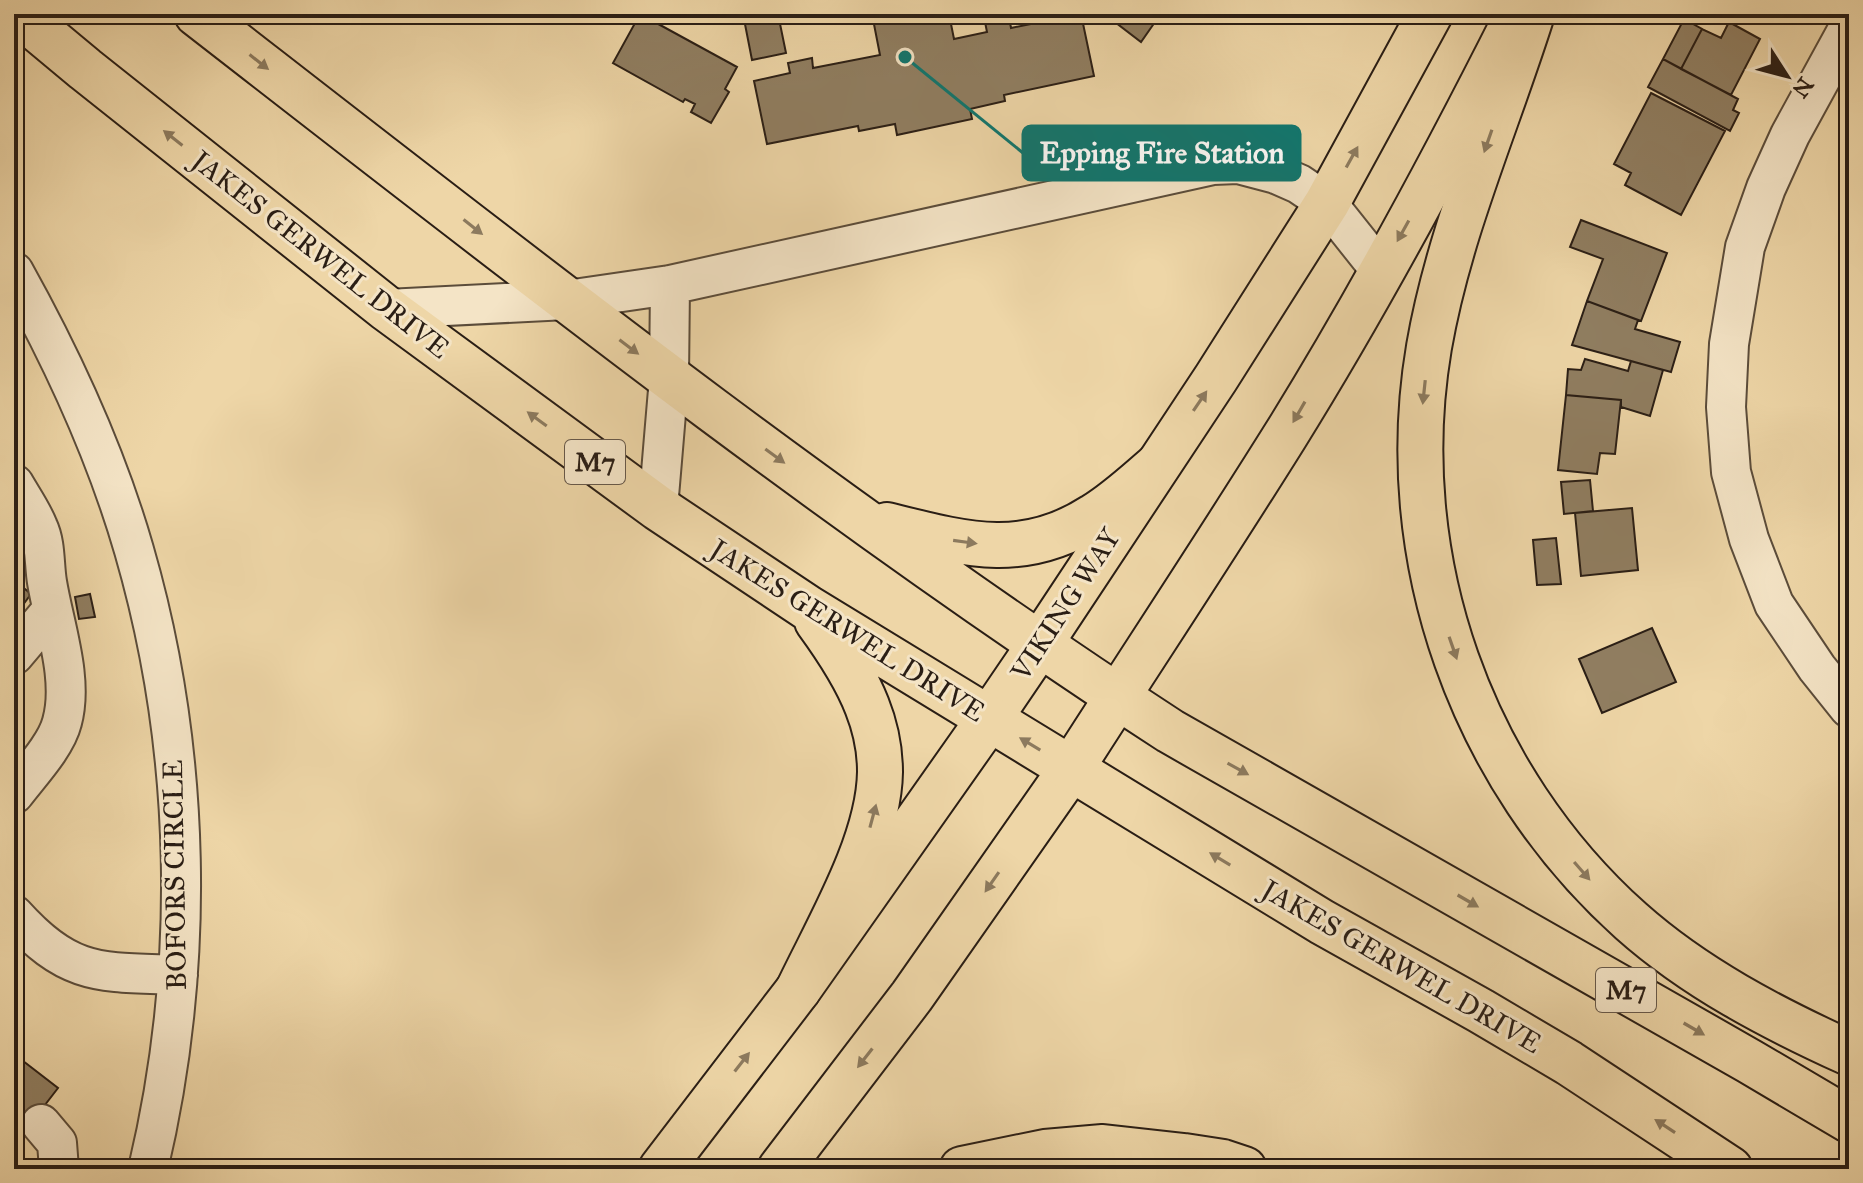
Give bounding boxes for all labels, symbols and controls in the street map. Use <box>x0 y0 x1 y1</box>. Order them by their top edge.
north arrow <box>1747 36 1827 116</box>
one-way arrow <box>249 53 269 69</box>
text: N <box>1786 72 1819 103</box>
callout: Epping Fire Station <box>1023 126 1300 180</box>
one-way arrow <box>1482 129 1494 153</box>
one-way arrow <box>163 131 183 147</box>
text: Epping Fire Station <box>1039 135 1285 171</box>
street label: JAKES GERWEL DRIVE <box>182 141 457 366</box>
one-way arrow <box>1345 145 1359 168</box>
one-way arrow <box>462 219 483 235</box>
one-way arrow <box>1397 220 1410 243</box>
one-way arrow <box>619 339 639 355</box>
one-way arrow <box>1417 379 1430 404</box>
one-way arrow <box>1192 391 1207 412</box>
one-way arrow <box>1292 401 1306 423</box>
one-way arrow <box>527 412 547 428</box>
road number: M7 <box>565 440 625 484</box>
one-way arrow <box>765 448 786 463</box>
street label: VIKING WAY <box>1003 521 1128 688</box>
street label: JAKES GERWEL DRIVE <box>701 530 992 729</box>
one-way arrow <box>953 536 978 549</box>
one-way arrow <box>1448 636 1460 660</box>
one-way arrow <box>1019 737 1041 751</box>
street label: BOFORS CIRCLE <box>155 759 194 991</box>
one-way arrow <box>1227 762 1249 776</box>
one-way arrow <box>868 804 880 829</box>
one-way arrow <box>1209 853 1231 867</box>
one-way arrow <box>1573 861 1590 881</box>
street label: JAKES GERWEL DRIVE <box>1253 870 1548 1061</box>
one-way arrow <box>985 871 1001 892</box>
one-way arrow <box>1457 894 1480 908</box>
road number: M7 <box>1596 968 1656 1012</box>
one-way arrow <box>1683 1022 1706 1036</box>
one-way arrow <box>857 1048 873 1068</box>
one-way arrow <box>734 1052 750 1072</box>
one-way arrow <box>1654 1119 1675 1134</box>

